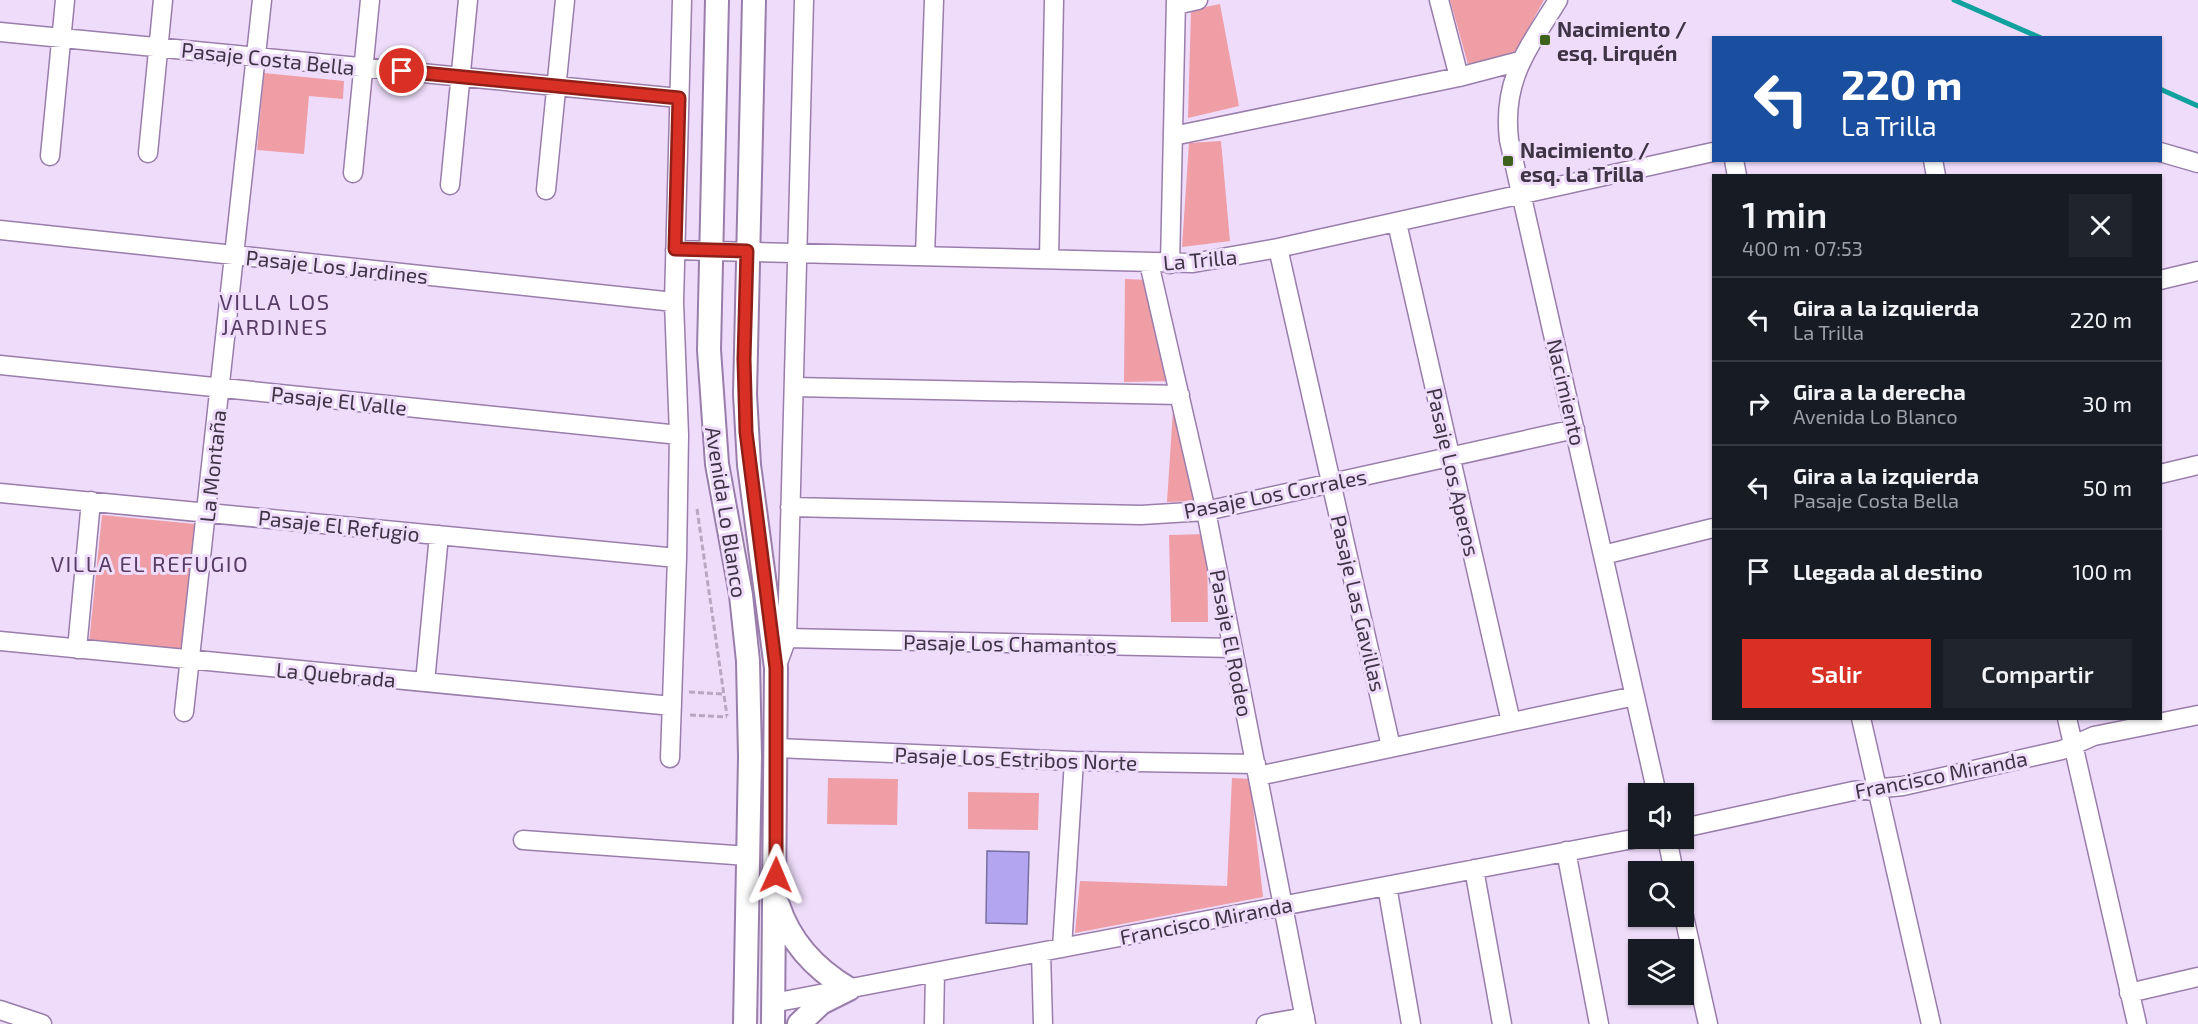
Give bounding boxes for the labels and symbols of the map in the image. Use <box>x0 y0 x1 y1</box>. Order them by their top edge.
place label: Nacimiento / esq. Lirquén <box>1557 16 1687 65</box>
marker: Nacimiento / esq. Lirquén <box>1538 33 1552 47</box>
street label: Pasaje Costa Bella <box>180 36 356 81</box>
pin <box>376 45 427 96</box>
place label: Nacimiento / esq. La Trilla <box>1520 137 1650 186</box>
marker: Nacimiento / esq. La Trilla <box>1501 154 1515 168</box>
street label: La Trilla <box>1162 243 1238 275</box>
street label: Pasaje Los Jardines <box>245 244 429 289</box>
district label: VILLA LOS JARDINES <box>219 288 331 339</box>
street label: Nacimiento <box>1543 336 1591 448</box>
street label: Pasaje El Valle <box>270 380 408 421</box>
street label: Pasaje Los Aperos <box>1421 385 1486 559</box>
street label: La Montaña <box>194 409 230 523</box>
street label: Avenida Lo Blanco <box>701 425 753 599</box>
street label: Pasaje Los Corrales <box>1181 463 1369 524</box>
street label: Pasaje El Refugio <box>257 504 421 547</box>
street label: Pasaje Las Gavillas <box>1326 512 1391 694</box>
district label: VILLA EL REFUGIO <box>51 550 249 576</box>
street label: Pasaje El Rodeo <box>1204 567 1259 719</box>
street label: Pasaje Los Chamantos <box>903 629 1117 658</box>
street label: La Quebrada <box>275 656 397 693</box>
street label: Pasaje Los Estribos Norte <box>894 741 1138 776</box>
street label: Francisco Miranda <box>1853 745 2029 803</box>
position arrow <box>744 843 808 907</box>
street label: Francisco Miranda <box>1118 891 1294 949</box>

